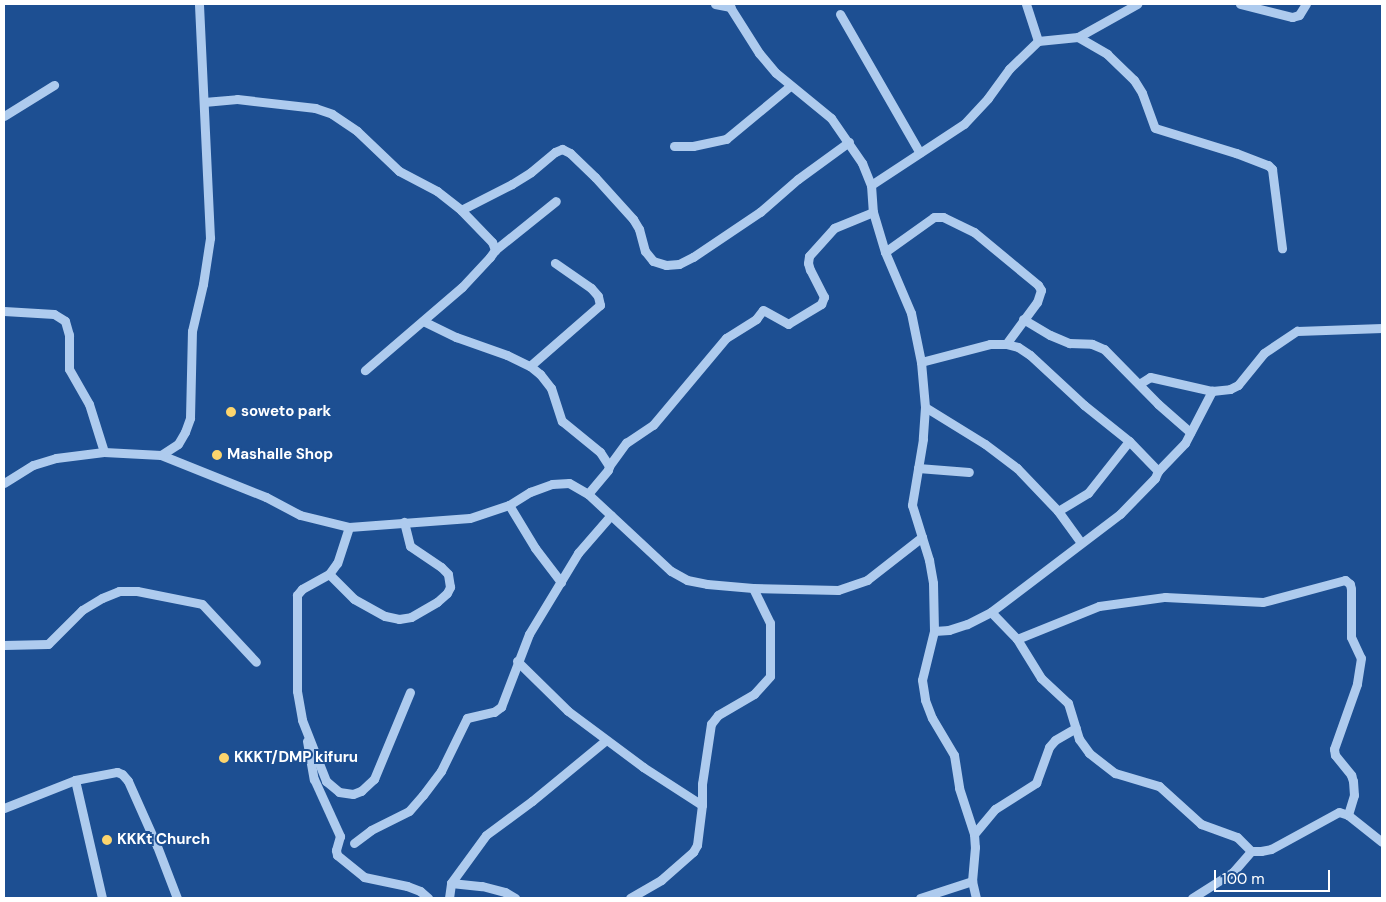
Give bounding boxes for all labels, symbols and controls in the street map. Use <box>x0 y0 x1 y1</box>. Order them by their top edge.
place label: soweto park <box>241 403 331 421</box>
marker: soweto park <box>225 406 237 418</box>
place label: Mashalle Shop <box>227 446 333 464</box>
marker: Mashalle Shop <box>211 449 223 461</box>
place label: KKKT/DMP kifuru <box>234 749 358 767</box>
marker: KKKT/DMP kifuru <box>218 752 230 764</box>
place label: KKKt Church <box>117 831 210 849</box>
marker: KKKt Church <box>101 834 113 846</box>
scale bar <box>1216 860 1332 892</box>
text: 100 m <box>1222 869 1265 889</box>

